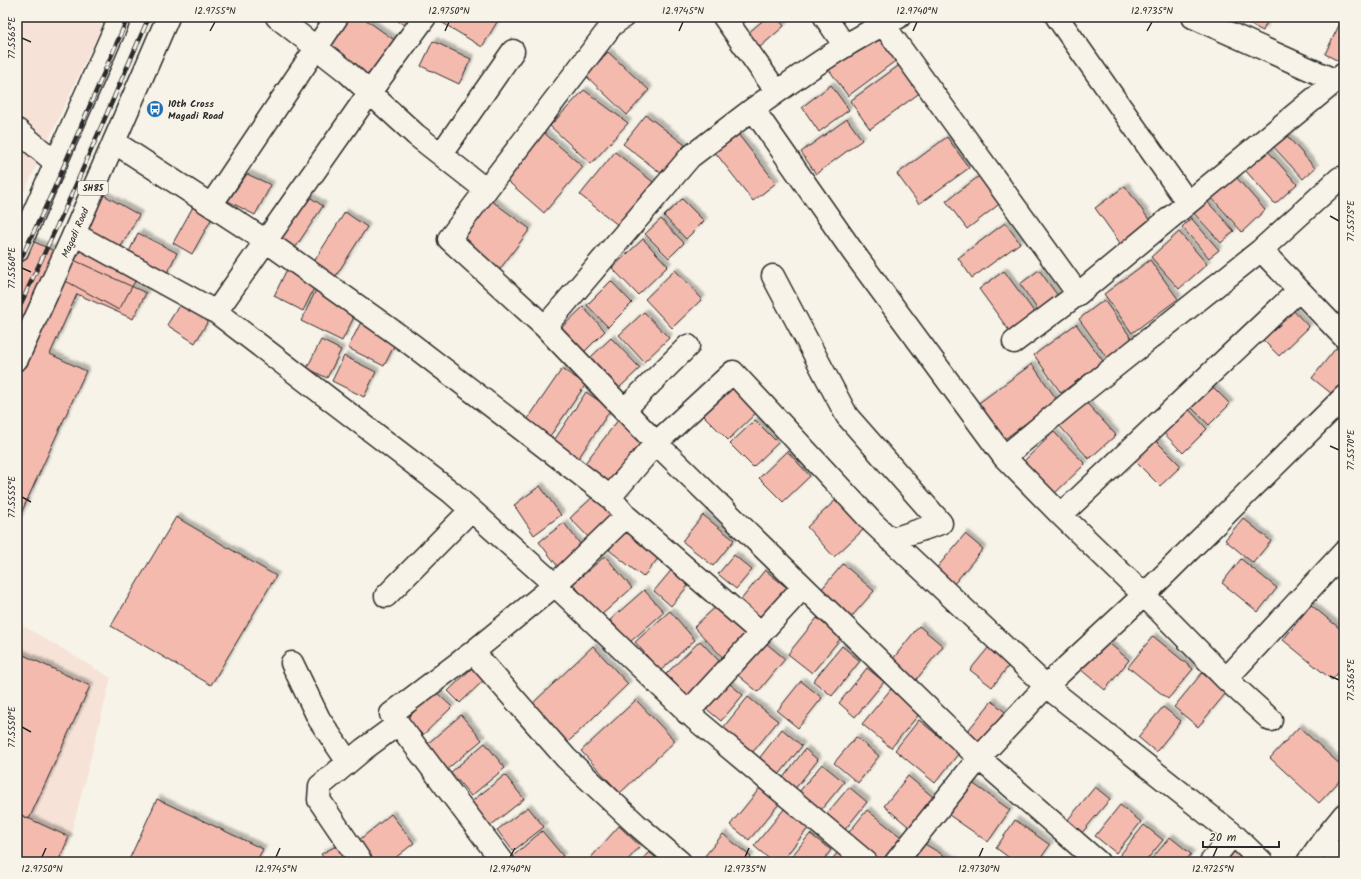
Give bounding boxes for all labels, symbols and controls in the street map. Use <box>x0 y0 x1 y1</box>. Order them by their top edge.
text: 12.9755°N <box>194 3 236 19</box>
text: 12.9750°N <box>428 3 470 19</box>
text: 12.9745°N <box>662 3 704 19</box>
text: 12.9740°N <box>896 3 938 19</box>
text: 12.9735°N <box>1131 3 1173 19</box>
text: 77.5565°E <box>4 16 20 59</box>
place label: 10th Cross Magadi Road <box>168 96 224 124</box>
bus stop icon: 10th Cross Magadi Road <box>145 99 165 119</box>
road number: SH85 <box>78 181 108 195</box>
text: 77.5575°E <box>1343 199 1359 242</box>
street label: Magadi Road <box>57 204 94 261</box>
text: 77.5560°E <box>4 246 20 289</box>
text: 77.5570°E <box>1343 428 1359 471</box>
text: 77.5555°E <box>4 475 20 518</box>
text: 77.5565°E <box>1343 658 1359 701</box>
text: 77.5550°E <box>4 705 20 748</box>
scale bar <box>1203 823 1279 849</box>
text: 20 m <box>1209 828 1237 847</box>
text: 12.9750°N <box>21 861 63 877</box>
text: 12.9745°N <box>255 861 297 877</box>
text: 12.9740°N <box>489 861 531 877</box>
text: 12.9735°N <box>724 861 766 877</box>
text: 12.9730°N <box>958 861 1000 877</box>
text: 12.9725°N <box>1192 861 1234 877</box>

